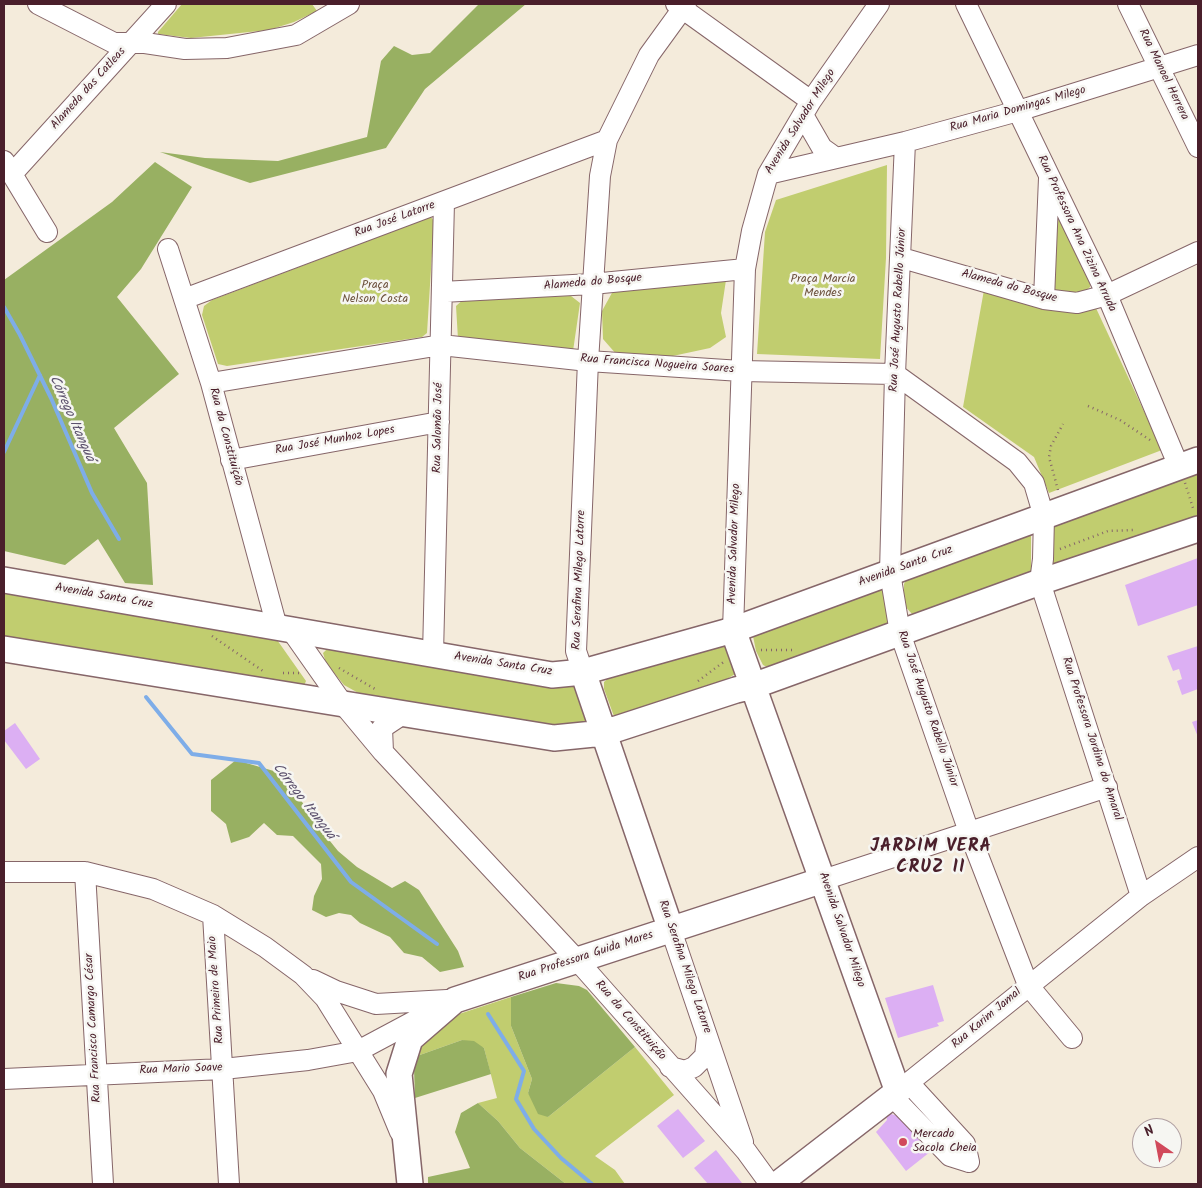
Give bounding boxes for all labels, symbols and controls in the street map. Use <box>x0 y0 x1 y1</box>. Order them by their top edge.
street label: Rua Manoel Herrera <box>1135 27 1191 123</box>
street label: Alameda das Catleas <box>48 45 130 133</box>
street label: Avenida Salvador Milego <box>763 67 839 177</box>
street label: Rua Maria Domingas Milego <box>948 84 1088 136</box>
street label: Rua Professora Ana Zizina Arruda <box>1033 153 1119 315</box>
street label: Rua José Latorre <box>353 199 437 241</box>
street label: Rua José Augusto Rabello Júnior <box>888 227 910 393</box>
street label: Alameda do Bosque <box>960 267 1058 307</box>
street label: Alameda do Bosque <box>543 272 643 294</box>
park label: Praça Marcia Mendes <box>791 273 855 301</box>
park label: Praça Nelson Costa <box>342 279 408 307</box>
street label: Rua Francisca Nogueira Soares <box>580 352 734 378</box>
water label: Córrego Itanguá <box>44 373 98 465</box>
street label: Rua Salomão José <box>431 383 447 473</box>
street label: Rua da Constituição <box>205 386 245 488</box>
street label: Rua José Munhoz Lopes <box>274 423 396 459</box>
street label: Avenida Salvador Milego <box>726 483 744 605</box>
street label: Rua Serafina Milego Latorre <box>570 510 590 650</box>
street label: Avenida Santa Cruz <box>857 543 955 591</box>
street label: Avenida Santa Cruz <box>54 581 154 613</box>
street label: Rua José Augusto Rabello Júnior <box>893 629 961 789</box>
street label: Avenida Santa Cruz <box>453 650 553 680</box>
street label: Rua Professora Jordina do Amaral <box>1058 655 1124 823</box>
water label: Córrego Itanguá <box>268 760 338 844</box>
district label: JARDIM VERA CRUZ II <box>869 837 993 880</box>
street label: Avenida Salvador Milego <box>814 870 868 990</box>
street label: Rua Serafina Milego Latorre <box>654 898 714 1036</box>
street label: Rua Professora Guida Mares <box>517 928 655 986</box>
street label: Rua Primeiro de Maio <box>206 936 228 1044</box>
street label: Rua Francisco Camargo César <box>83 953 105 1103</box>
street label: Rua da Constituição <box>591 978 669 1064</box>
street label: Rua Karim Jamal <box>949 986 1025 1052</box>
street label: Rua Mario Soave <box>139 1061 223 1079</box>
north arrow <box>1132 1118 1182 1168</box>
text: N <box>1140 1120 1159 1143</box>
place label: Mercado Sacola Cheia <box>913 1128 977 1156</box>
marker: Mercado Sacola Cheia <box>897 1136 909 1148</box>

